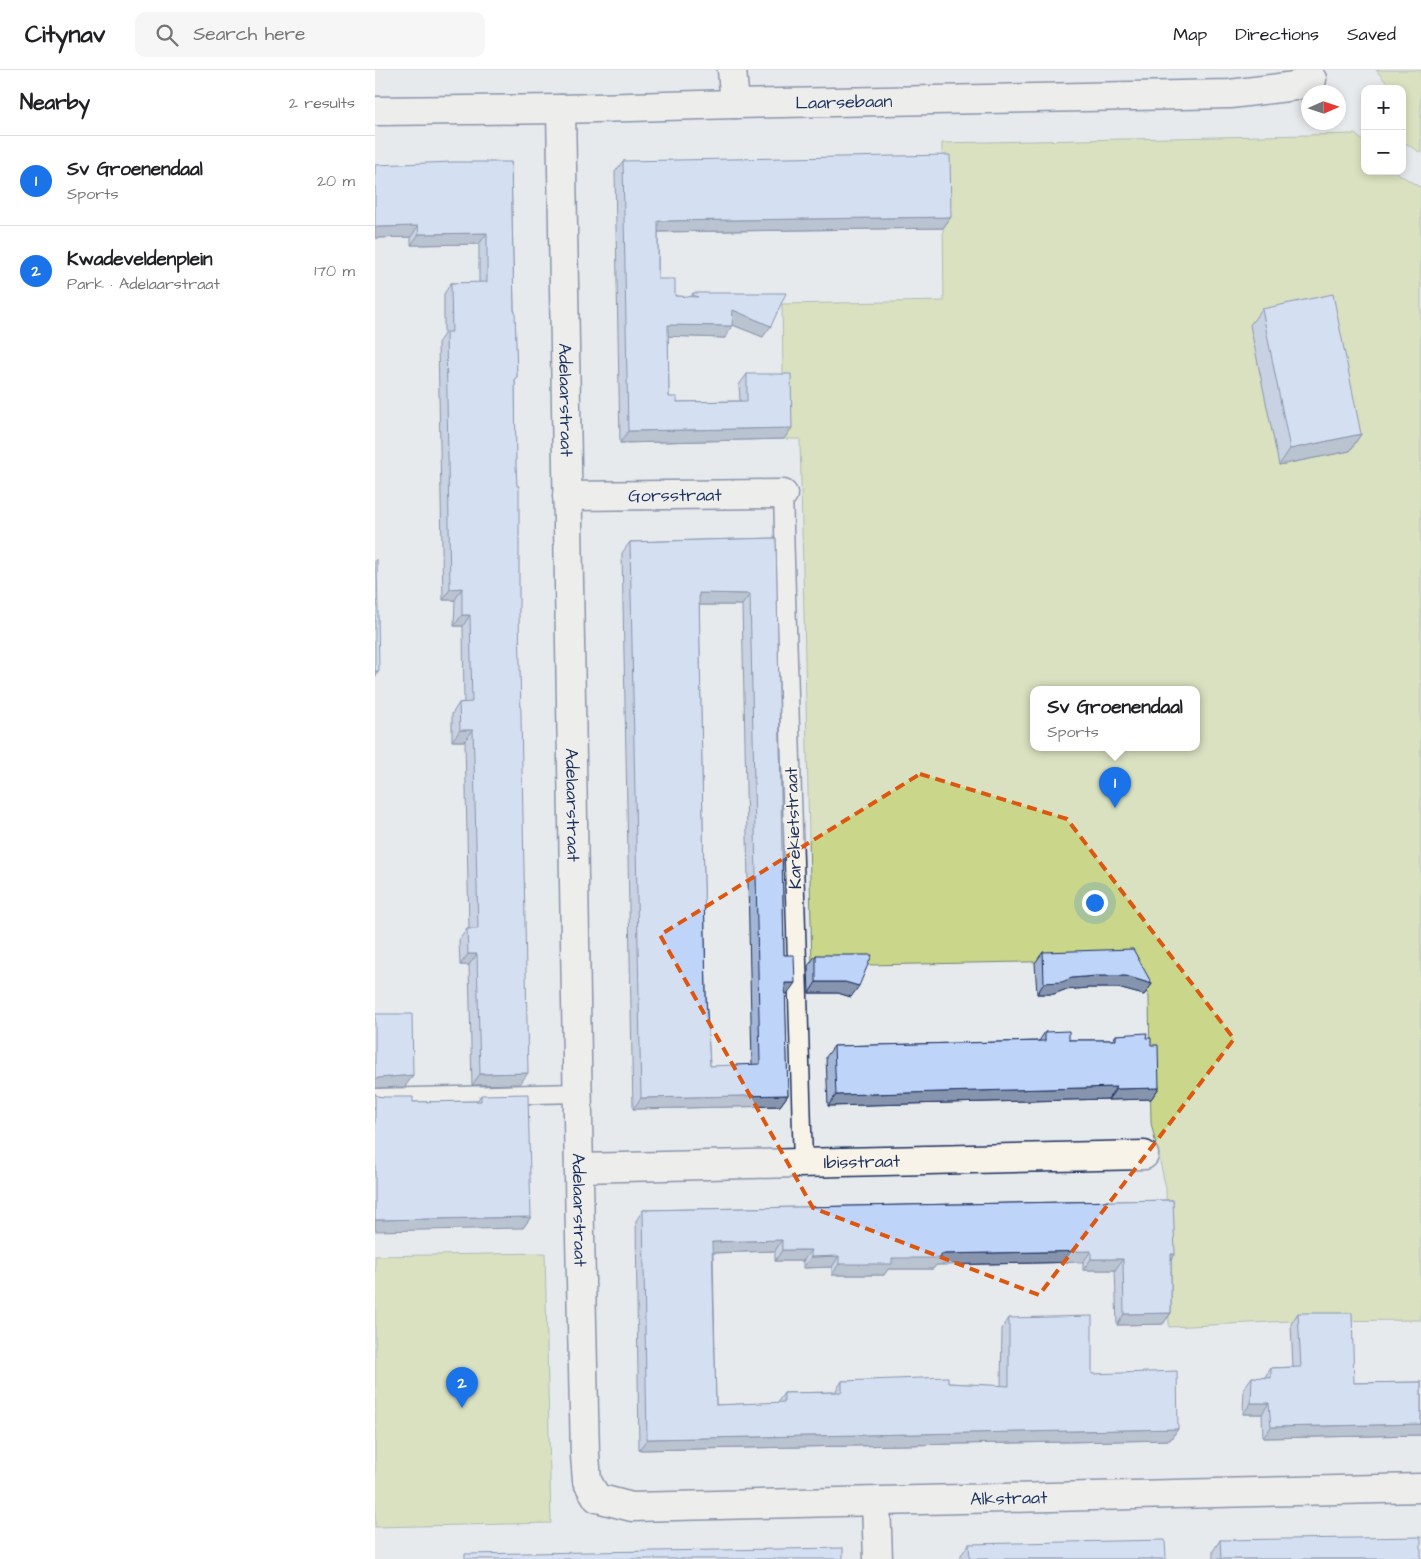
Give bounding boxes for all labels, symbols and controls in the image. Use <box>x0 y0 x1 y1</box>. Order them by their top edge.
search box <box>135 12 485 57</box>
text: Citynav <box>25 18 105 52</box>
icon: search <box>153 21 181 49</box>
text: Search here <box>193 21 305 48</box>
text: Map <box>1173 22 1207 47</box>
text: Directions <box>1235 22 1319 47</box>
text: Saved <box>1347 22 1396 47</box>
north arrow <box>1301 85 1346 130</box>
map controls <box>1361 85 1406 175</box>
button: + <box>1361 85 1406 130</box>
text: Nearby <box>20 88 90 117</box>
street label: Laarsebaan <box>795 89 893 116</box>
text: 2 results <box>289 92 355 114</box>
button: − <box>1361 130 1406 175</box>
text: Sv Groenendaal <box>67 156 203 183</box>
text: 1 <box>35 170 37 192</box>
text: 20 m <box>317 170 355 192</box>
text: Sports <box>67 183 119 205</box>
text: Kwadeveldenplein <box>67 246 212 273</box>
text: 2 <box>31 260 41 282</box>
text: 170 m <box>314 260 355 282</box>
text: Park · Adelaarstraat <box>67 273 220 295</box>
street label: Adelaarstraat <box>552 343 579 458</box>
street label: Gorsstraat <box>628 483 723 508</box>
popup <box>1030 686 1200 751</box>
text: Sv Groenendaal <box>1047 694 1183 721</box>
text: Sports <box>1047 721 1099 743</box>
street label: Adelaarstraat <box>559 748 586 863</box>
street label: Karekietstraat <box>779 766 808 890</box>
pin: 1 <box>1099 767 1131 808</box>
your location <box>1082 890 1108 916</box>
street label: Ibisstraat <box>823 1149 901 1175</box>
street label: Adelaarstraat <box>566 1153 593 1268</box>
pin: 2 <box>446 1367 478 1408</box>
street label: Alkstraat <box>970 1485 1048 1512</box>

